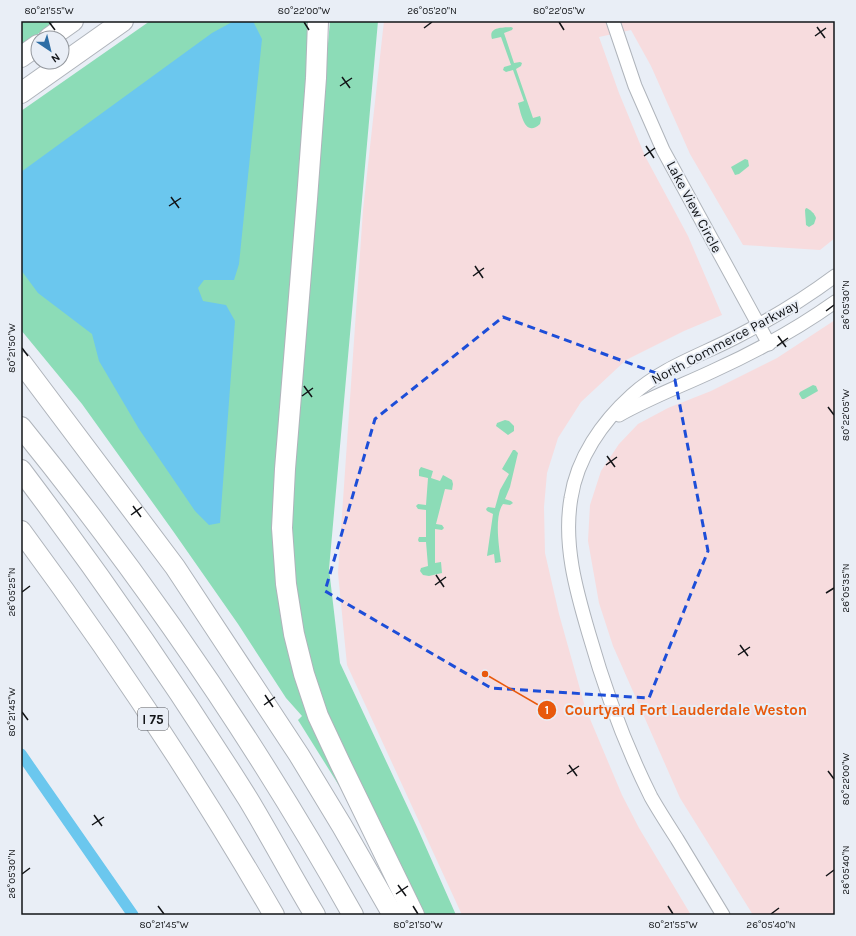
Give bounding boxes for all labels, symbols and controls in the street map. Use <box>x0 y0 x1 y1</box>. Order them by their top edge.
text: 80°21'55"W <box>24 5 74 17</box>
text: 80°22'00"W <box>278 5 330 17</box>
text: 26°05'20"N <box>407 5 457 17</box>
text: 80°22'05"W <box>533 5 585 17</box>
north arrow <box>30 30 70 70</box>
text: N <box>48 50 62 65</box>
street label: Lake View Circle <box>663 158 725 256</box>
text: 26°05'30"N <box>840 280 852 330</box>
street label: North Commerce Parkway <box>648 296 802 388</box>
text: 80°21'50"W <box>6 323 18 373</box>
text: 80°22'05"W <box>840 389 852 441</box>
text: 26°05'35"N <box>840 563 852 613</box>
text: 26°05'25"N <box>6 567 18 617</box>
text: 80°21'45"W <box>6 687 18 737</box>
callout: Courtyard Fort Lauderdale Weston <box>537 696 816 723</box>
text: Courtyard Fort Lauderdale Weston <box>565 701 807 719</box>
text: 1 <box>545 703 549 717</box>
road number: I 75 <box>138 708 168 730</box>
text: 80°22'00"W <box>840 753 852 805</box>
text: 26°05'40"N <box>840 845 852 895</box>
text: 26°05'30"N <box>6 849 18 899</box>
text: 80°21'45"W <box>139 919 189 931</box>
text: 80°21'50"W <box>393 919 443 931</box>
text: 80°21'55"W <box>648 919 698 931</box>
text: 26°05'40"N <box>746 919 796 931</box>

